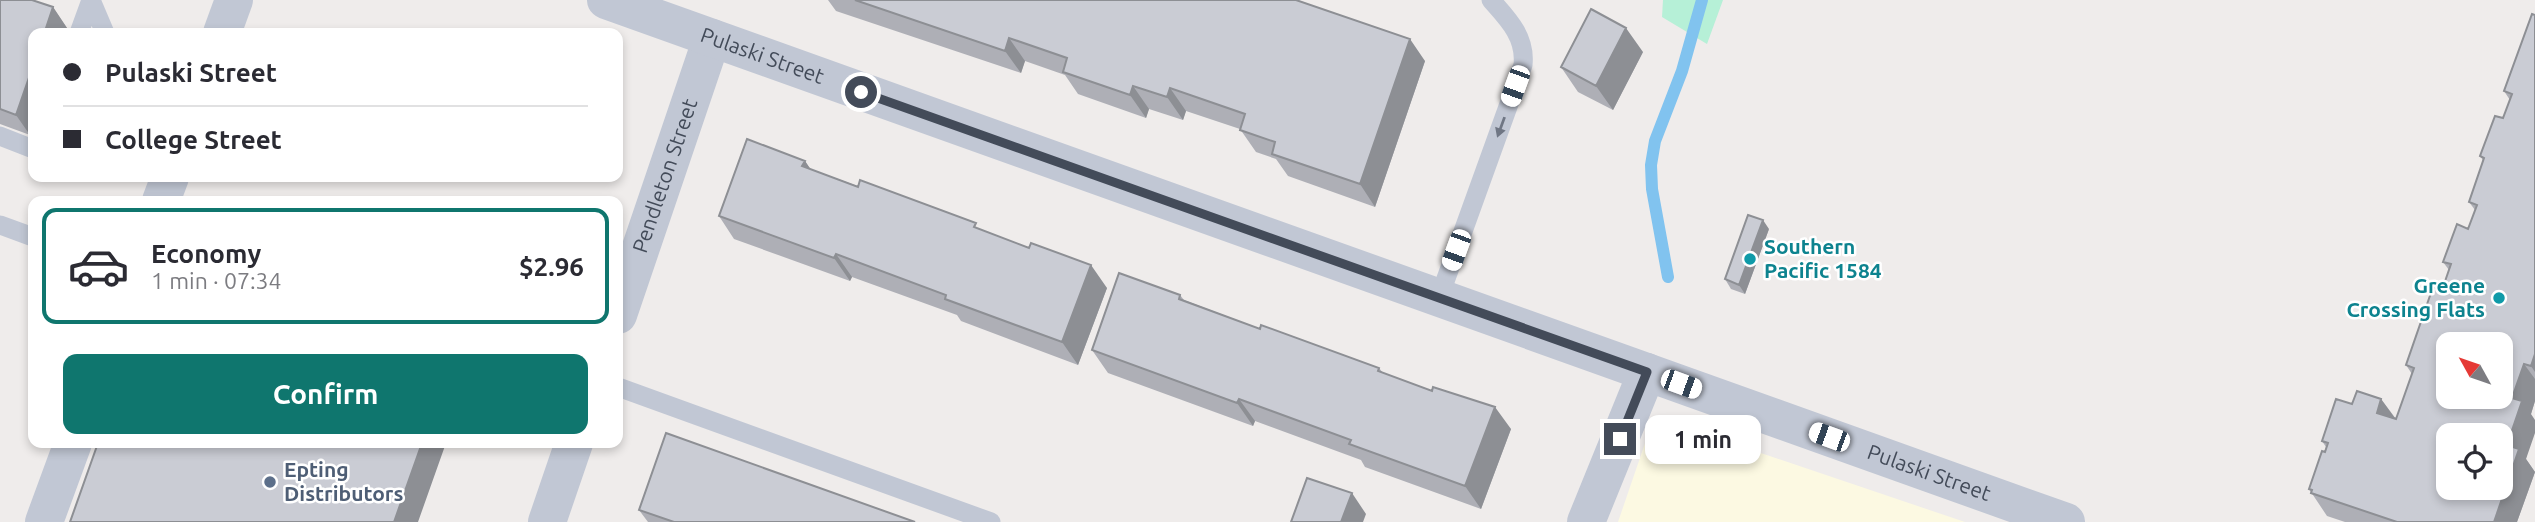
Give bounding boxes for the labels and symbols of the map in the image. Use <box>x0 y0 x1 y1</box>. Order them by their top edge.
street label: Pulaski Street <box>698 22 828 88</box>
car <box>1498 63 1533 109</box>
route start <box>845 76 877 108</box>
street label: Pendleton Street <box>627 95 702 256</box>
one-way arrow <box>1495 116 1506 137</box>
car <box>1439 227 1474 273</box>
place label: Southern Pacific 1584 <box>1764 234 1882 282</box>
marker: Southern Pacific 1584 <box>1742 251 1758 267</box>
place label: Greene Crossing Flats <box>2346 273 2485 321</box>
marker: Greene Crossing Flats <box>2491 290 2507 306</box>
north arrow <box>2436 332 2513 410</box>
car <box>1658 367 1705 401</box>
callout: 1 min <box>1644 414 1760 464</box>
car <box>1806 420 1853 454</box>
route end <box>1604 423 1636 455</box>
street label: Pulaski Street <box>1864 439 1994 505</box>
place label: Epting Distributors <box>284 457 403 505</box>
marker: Epting Distributors <box>262 474 278 490</box>

